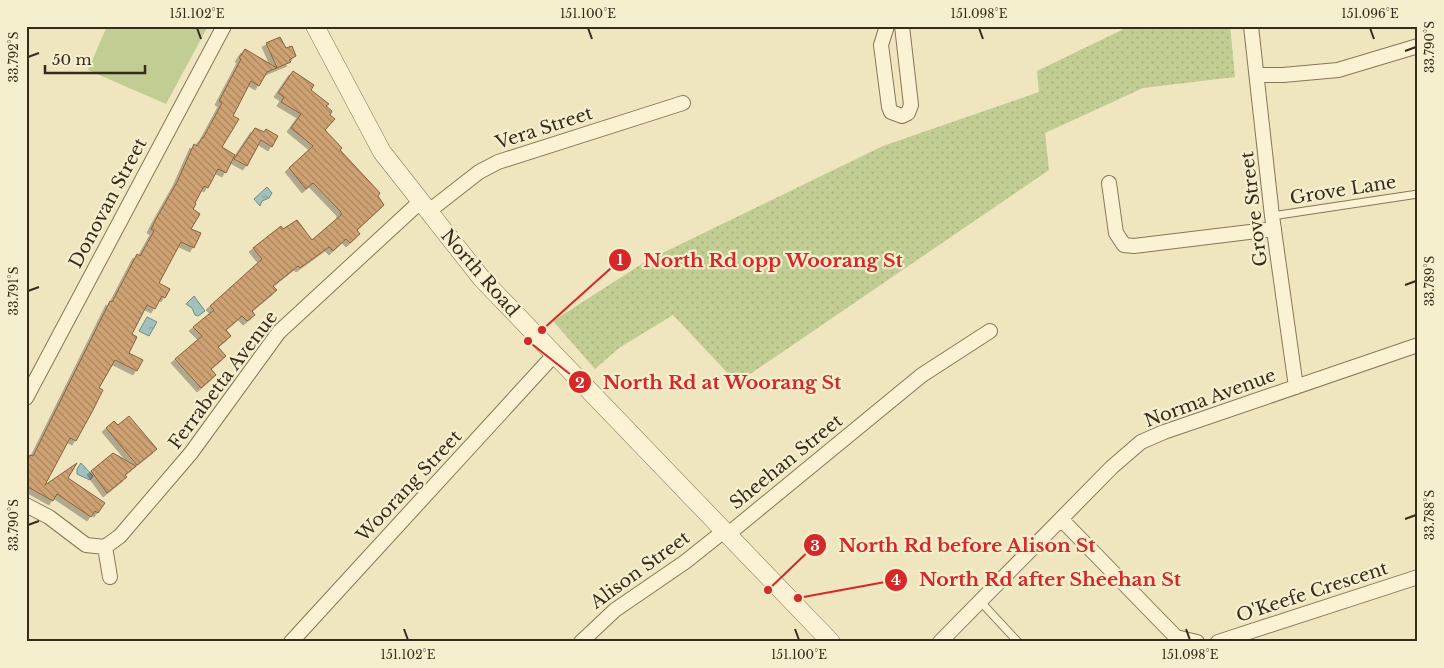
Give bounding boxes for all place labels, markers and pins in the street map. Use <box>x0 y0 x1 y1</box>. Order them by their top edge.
callout: North Rd opp Woorang St <box>607 243 913 277</box>
callout: North Rd at Woorang St <box>568 365 852 399</box>
callout: North Rd before Alison St <box>803 528 1106 562</box>
callout: North Rd after Sheehan St <box>884 563 1191 597</box>

